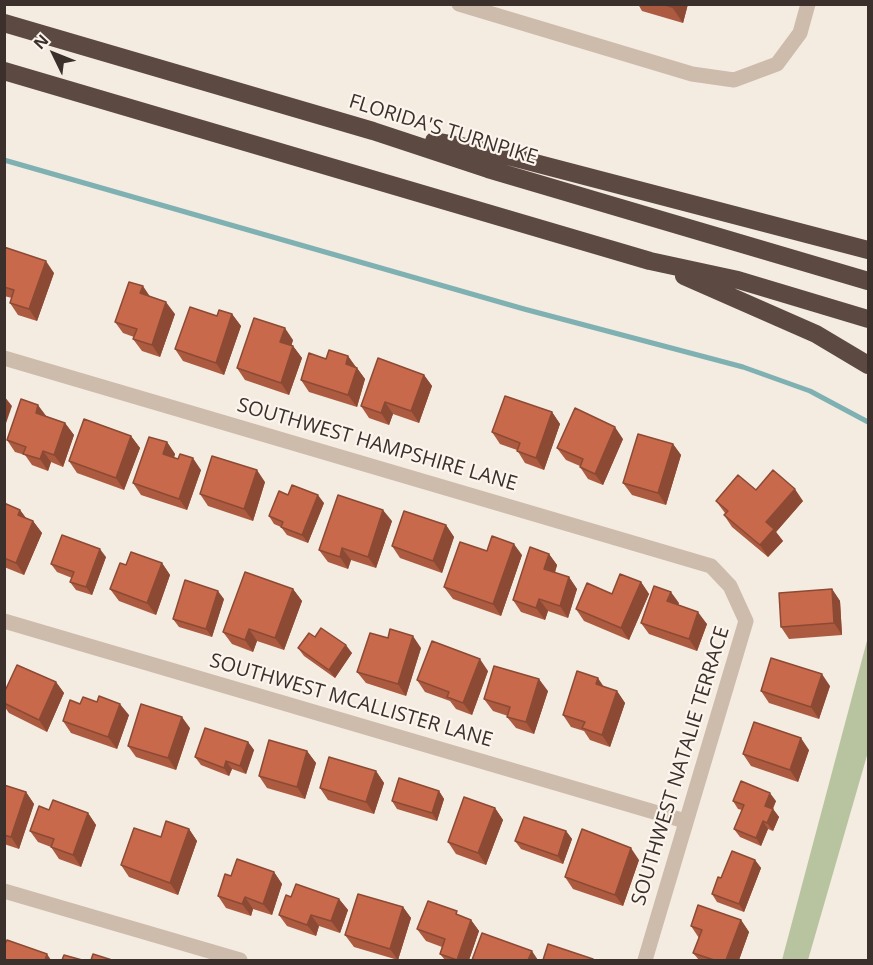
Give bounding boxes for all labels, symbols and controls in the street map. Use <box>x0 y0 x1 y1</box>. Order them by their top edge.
north arrow <box>24 24 84 84</box>
text: N <box>28 29 53 54</box>
street label: FLORIDA'S TURNPIKE <box>346 90 540 170</box>
street label: SOUTHWEST HAMPSHIRE LANE <box>234 393 520 497</box>
street label: SOUTHWEST NATALIE TERRACE <box>627 624 735 908</box>
street label: SOUTHWEST MCALLISTER LANE <box>207 649 495 753</box>

